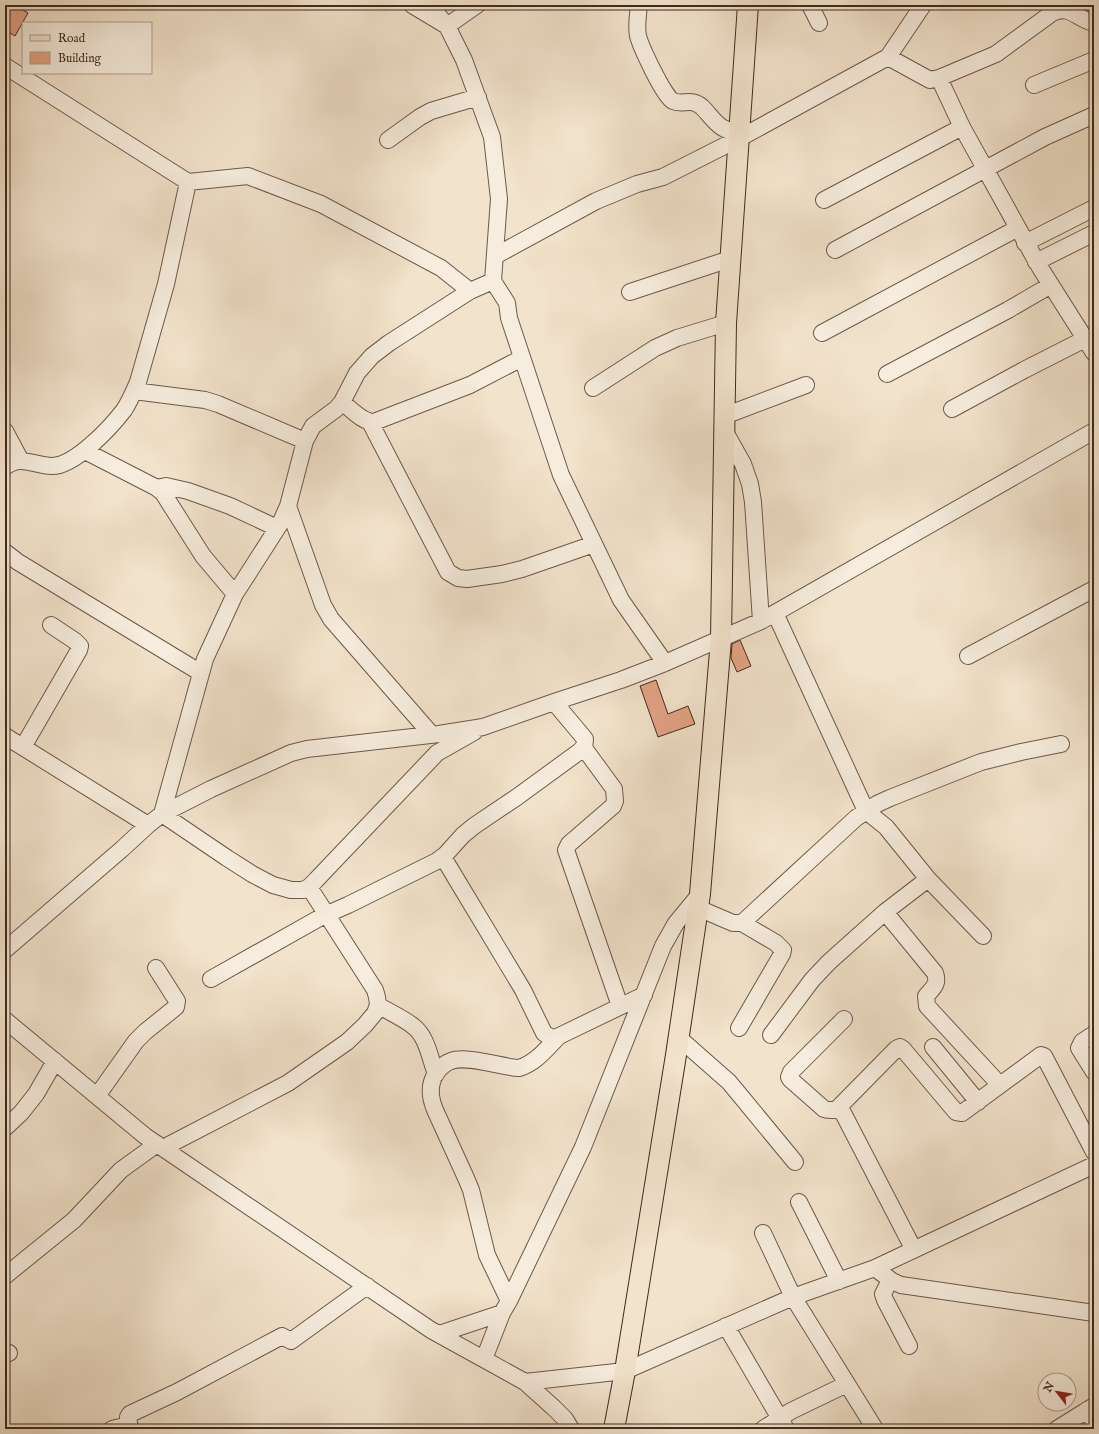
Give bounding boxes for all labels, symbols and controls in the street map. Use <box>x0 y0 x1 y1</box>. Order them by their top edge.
legend <box>22 22 152 74</box>
text: Road <box>58 31 86 46</box>
text: Building <box>58 51 102 66</box>
north arrow <box>1037 1372 1077 1412</box>
text: N <box>1040 1379 1058 1396</box>

